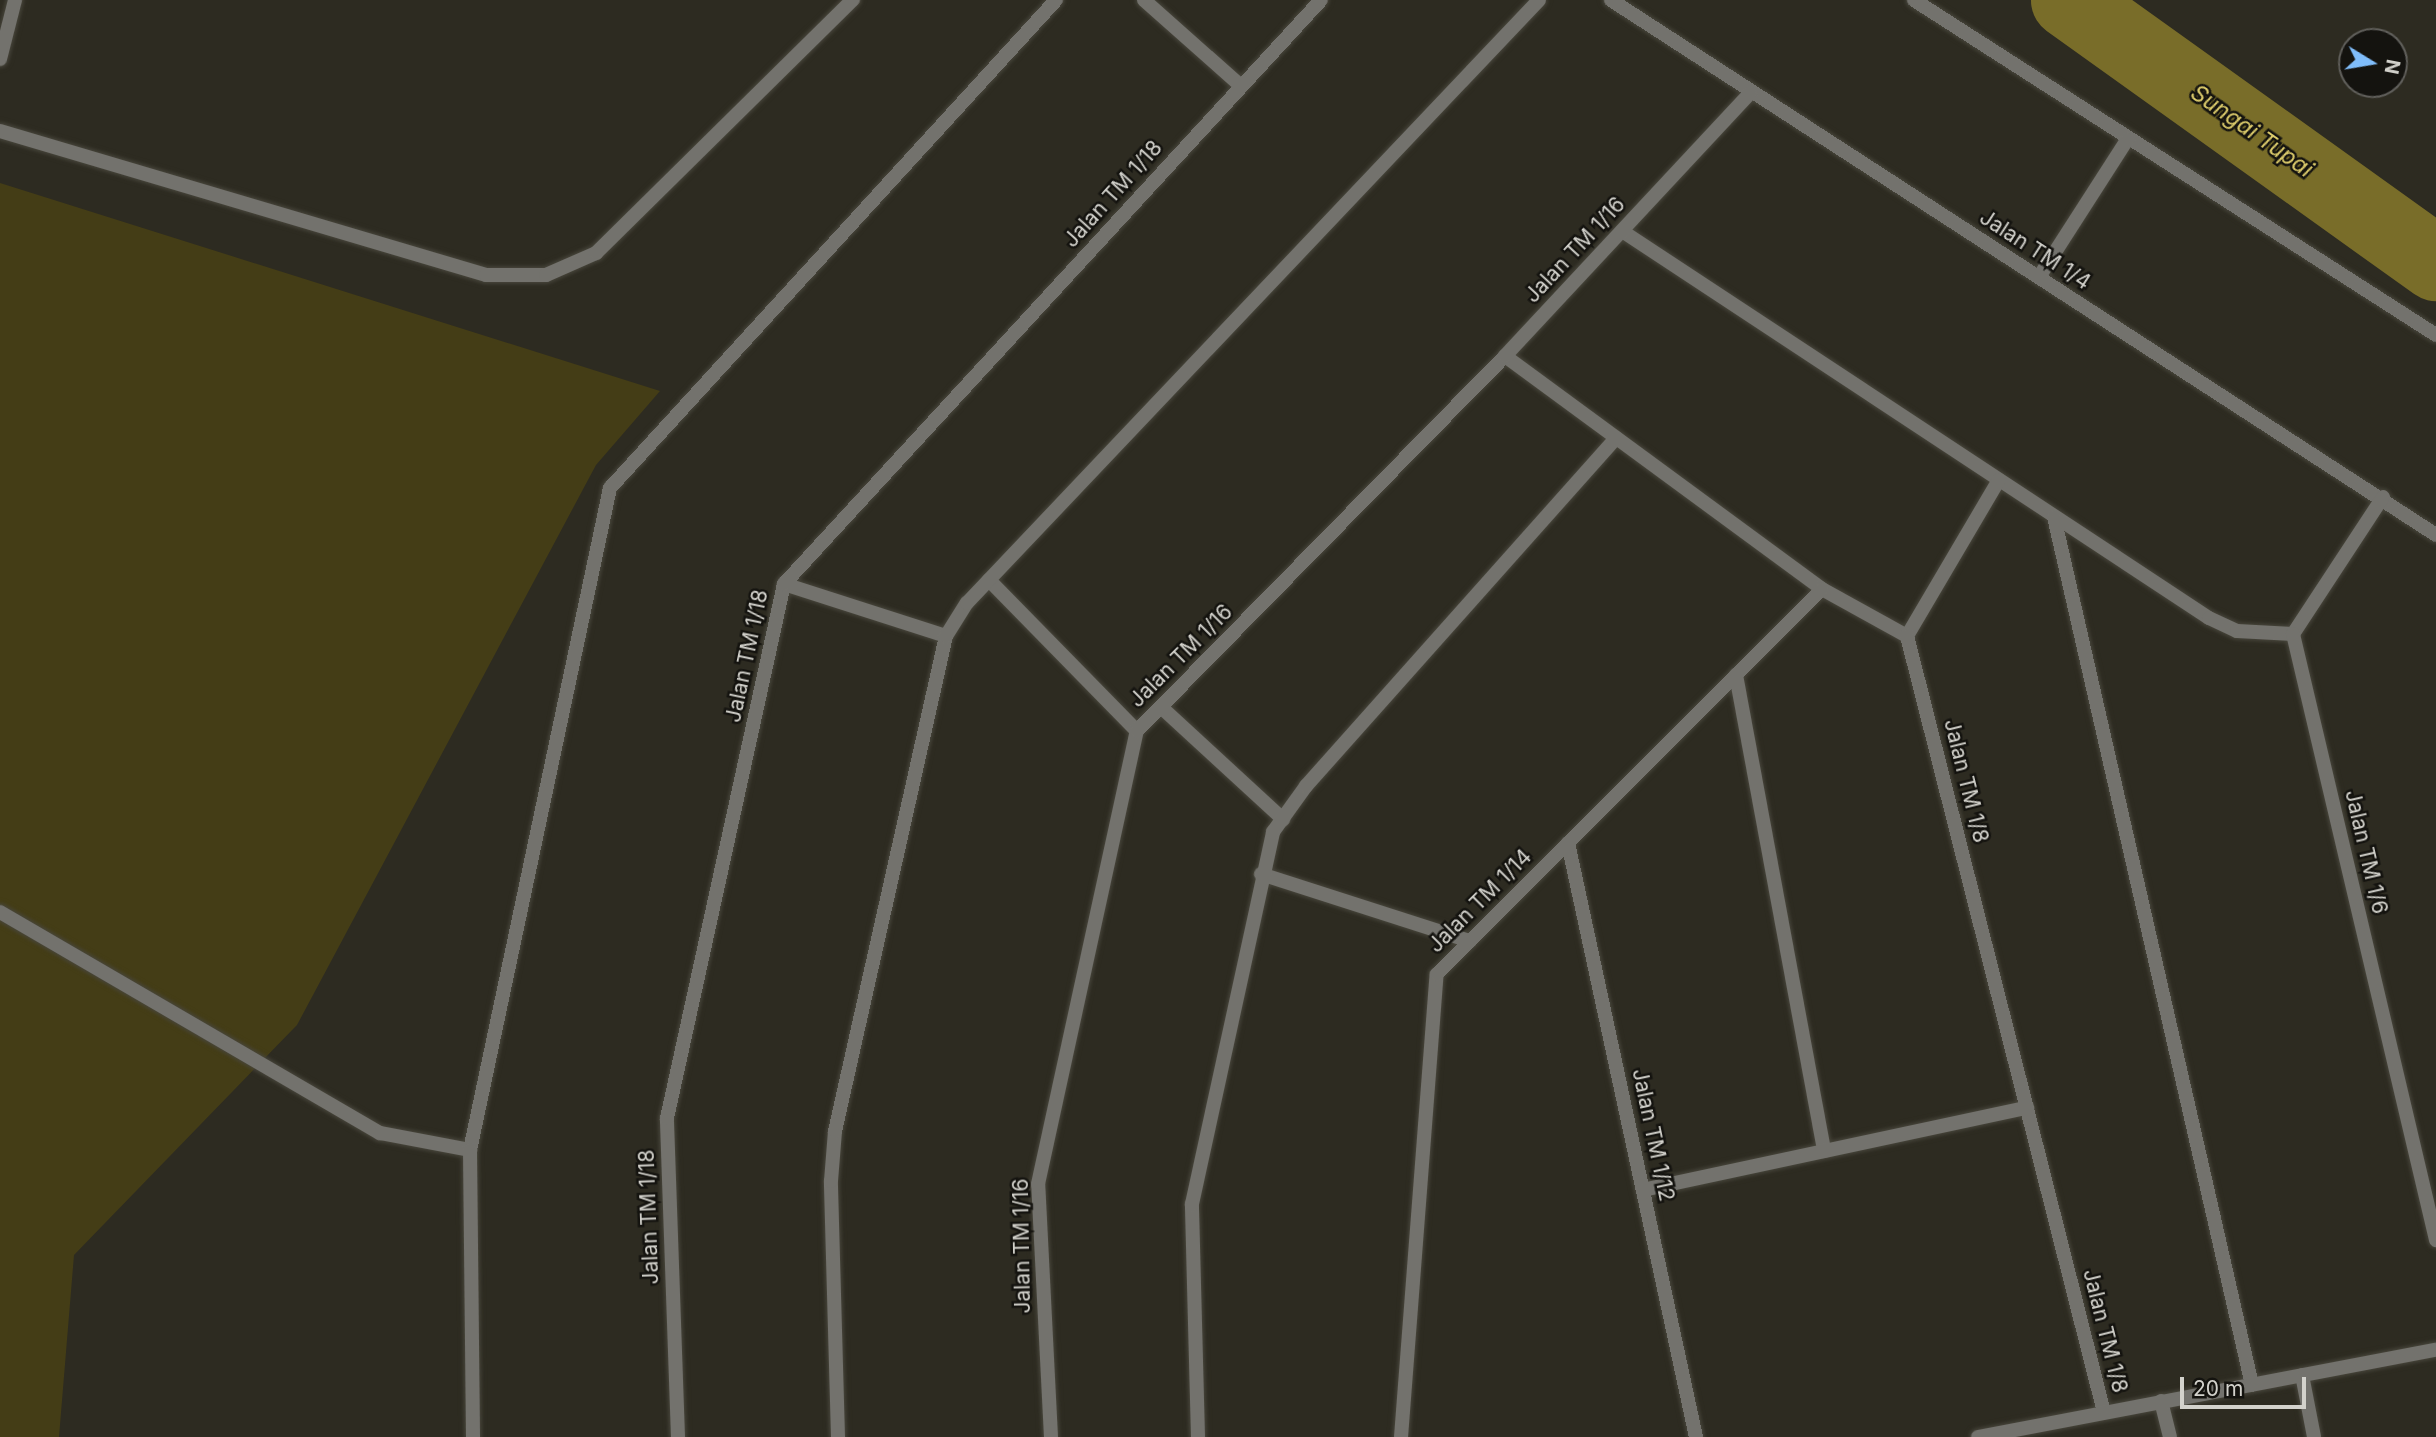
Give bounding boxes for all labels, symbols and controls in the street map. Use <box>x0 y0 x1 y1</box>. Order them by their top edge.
north arrow <box>2338 28 2408 98</box>
text: N <box>2379 57 2405 76</box>
water label: Sungai Tupai <box>2186 79 2318 183</box>
street label: Jalan TM 1/18 <box>1058 135 1168 253</box>
street label: Jalan TM 1/16 <box>1520 192 1630 308</box>
street label: Jalan TM 1/4 <box>1975 205 2095 295</box>
street label: Jalan TM 1/18 <box>721 587 773 725</box>
street label: Jalan TM 1/16 <box>1124 599 1238 713</box>
street label: Jalan TM 1/8 <box>1938 717 1994 845</box>
street label: Jalan TM 1/6 <box>2339 788 2393 916</box>
street label: Jalan TM 1/14 <box>1423 844 1537 958</box>
street label: Jalan TM 1/12 <box>1627 1066 1679 1204</box>
street label: Jalan TM 1/18 <box>634 1149 664 1285</box>
street label: Jalan TM 1/16 <box>1008 1178 1036 1314</box>
street label: Jalan TM 1/8 <box>2077 1267 2133 1395</box>
scale bar <box>2184 1364 2310 1408</box>
text: 20 m <box>2193 1376 2243 1401</box>

